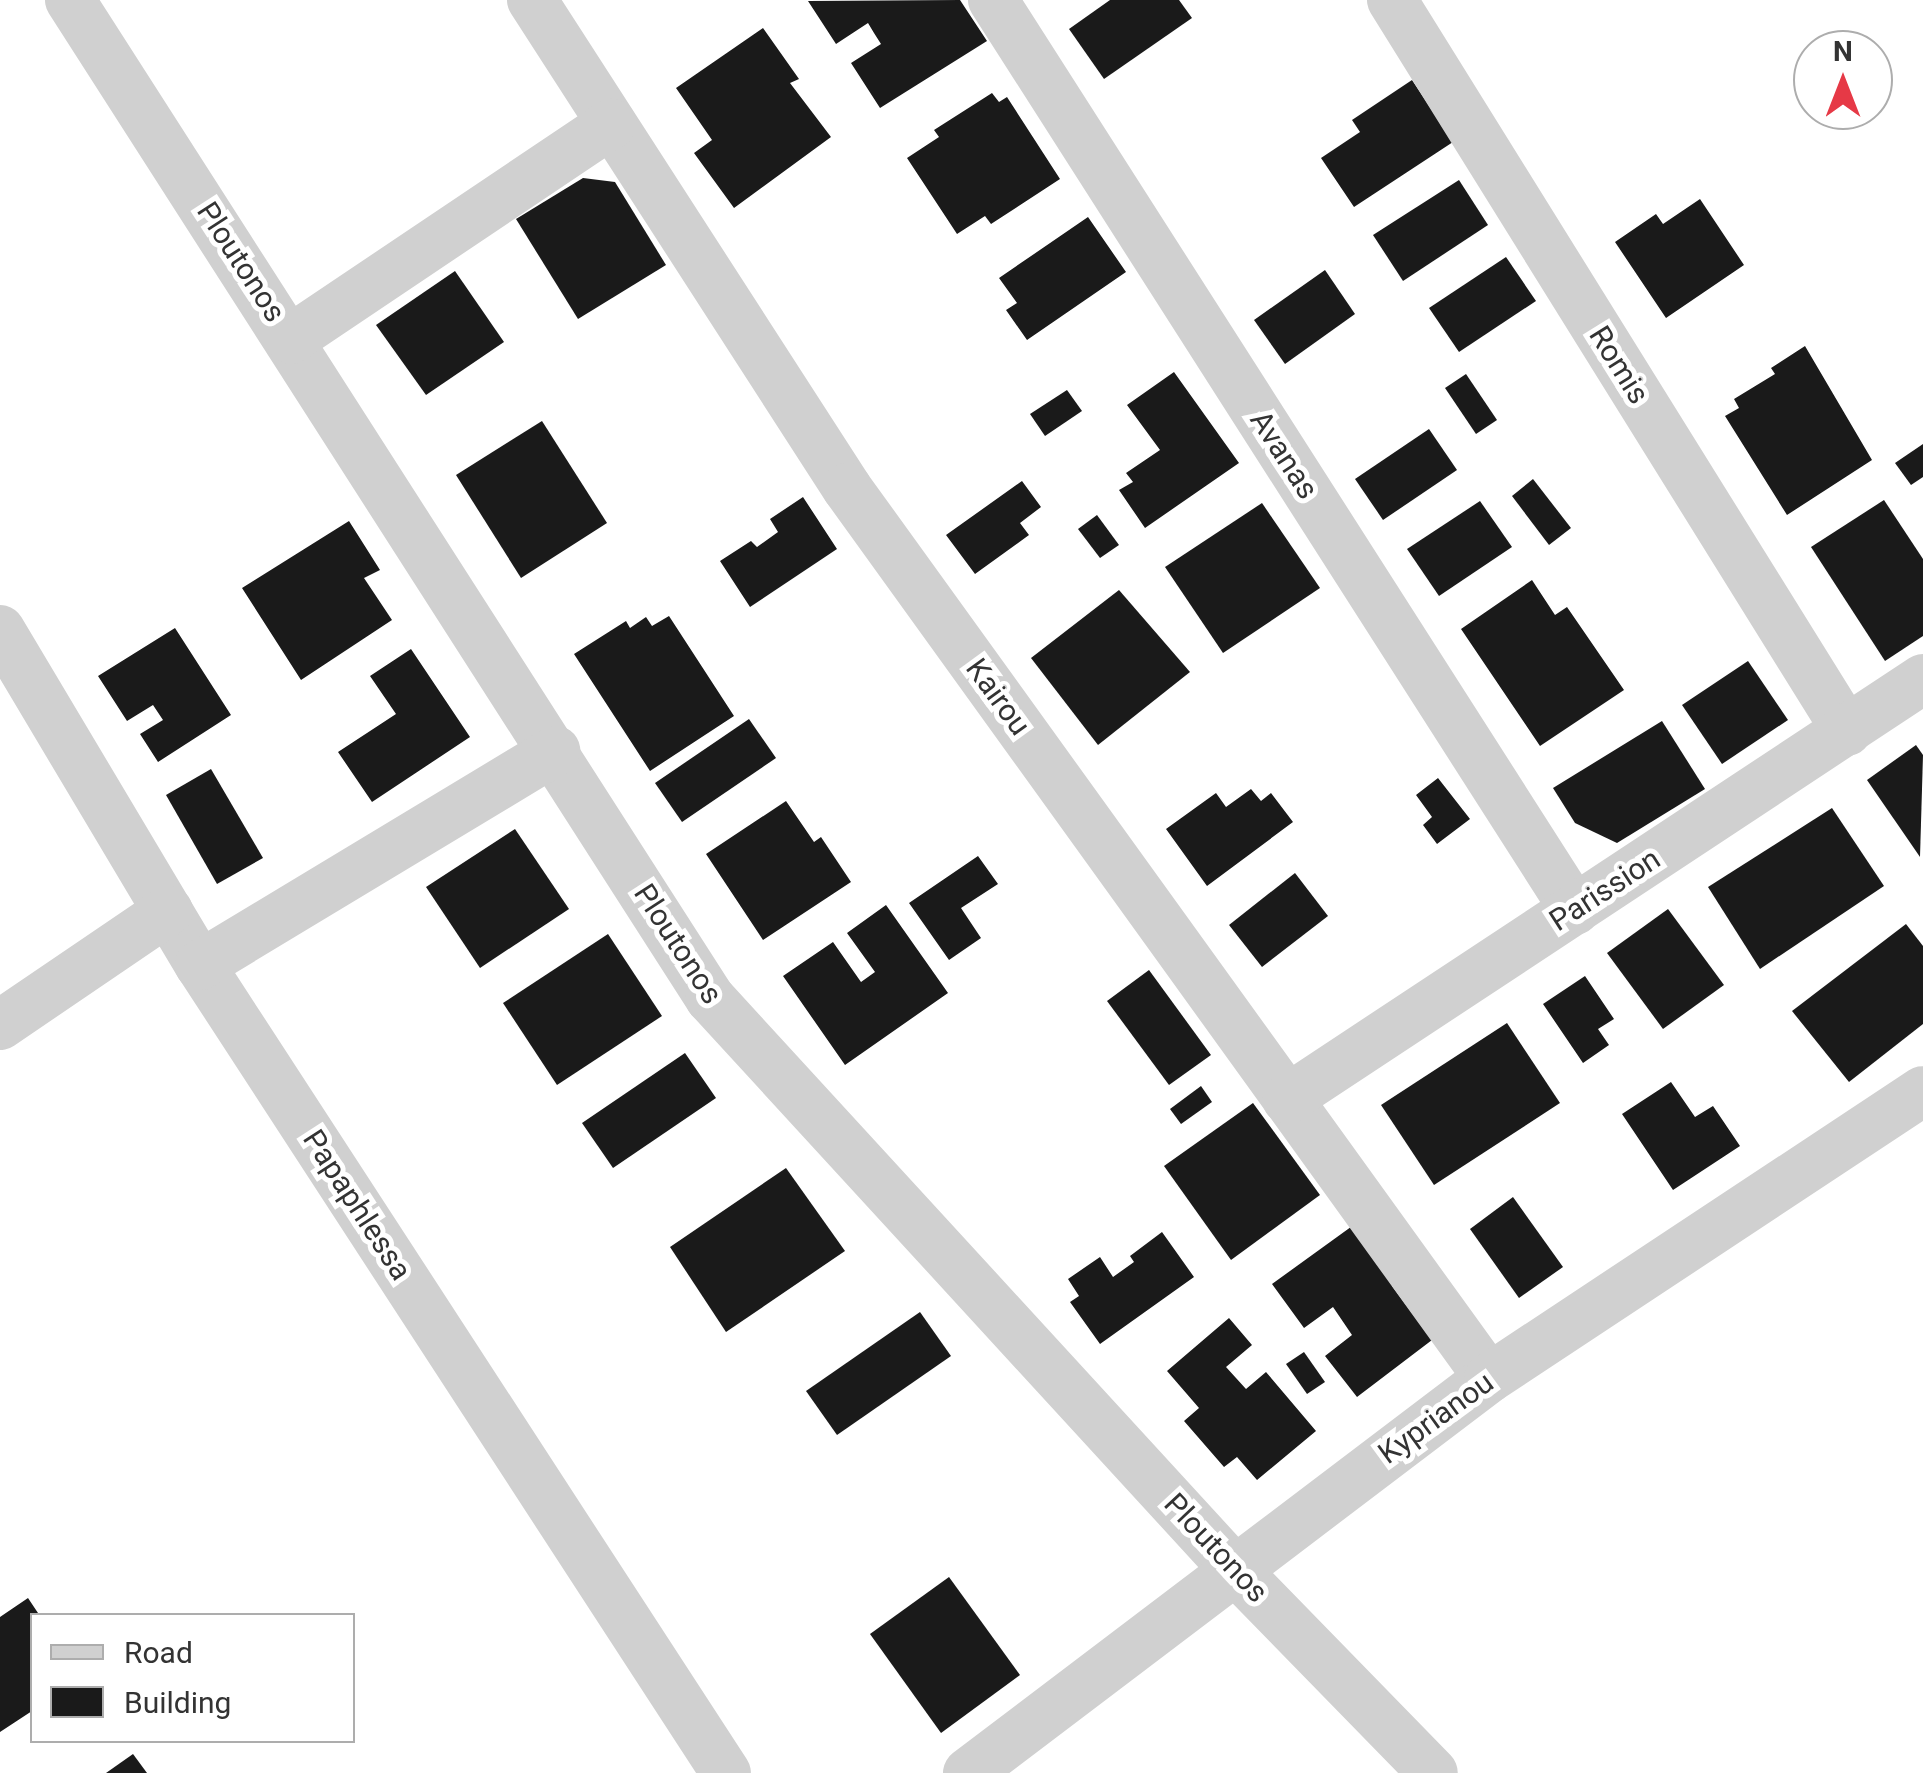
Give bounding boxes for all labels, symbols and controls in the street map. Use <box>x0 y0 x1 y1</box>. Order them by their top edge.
north arrow <box>1793 30 1893 130</box>
text: N <box>1833 35 1853 68</box>
street label: Ploutonos <box>189 195 293 329</box>
street label: Romis <box>1581 320 1657 410</box>
street label: Avanas <box>1242 404 1326 506</box>
street label: Kairou <box>958 652 1038 742</box>
street label: Parission <box>1543 841 1667 939</box>
street label: Ploutonos <box>626 877 730 1011</box>
street label: Papaphlessa <box>295 1123 419 1287</box>
street label: Kyprianou <box>1372 1364 1500 1472</box>
street label: Ploutonos <box>1157 1486 1275 1610</box>
legend <box>30 1613 355 1743</box>
text: Road <box>124 1635 193 1670</box>
text: Building <box>124 1685 231 1720</box>

